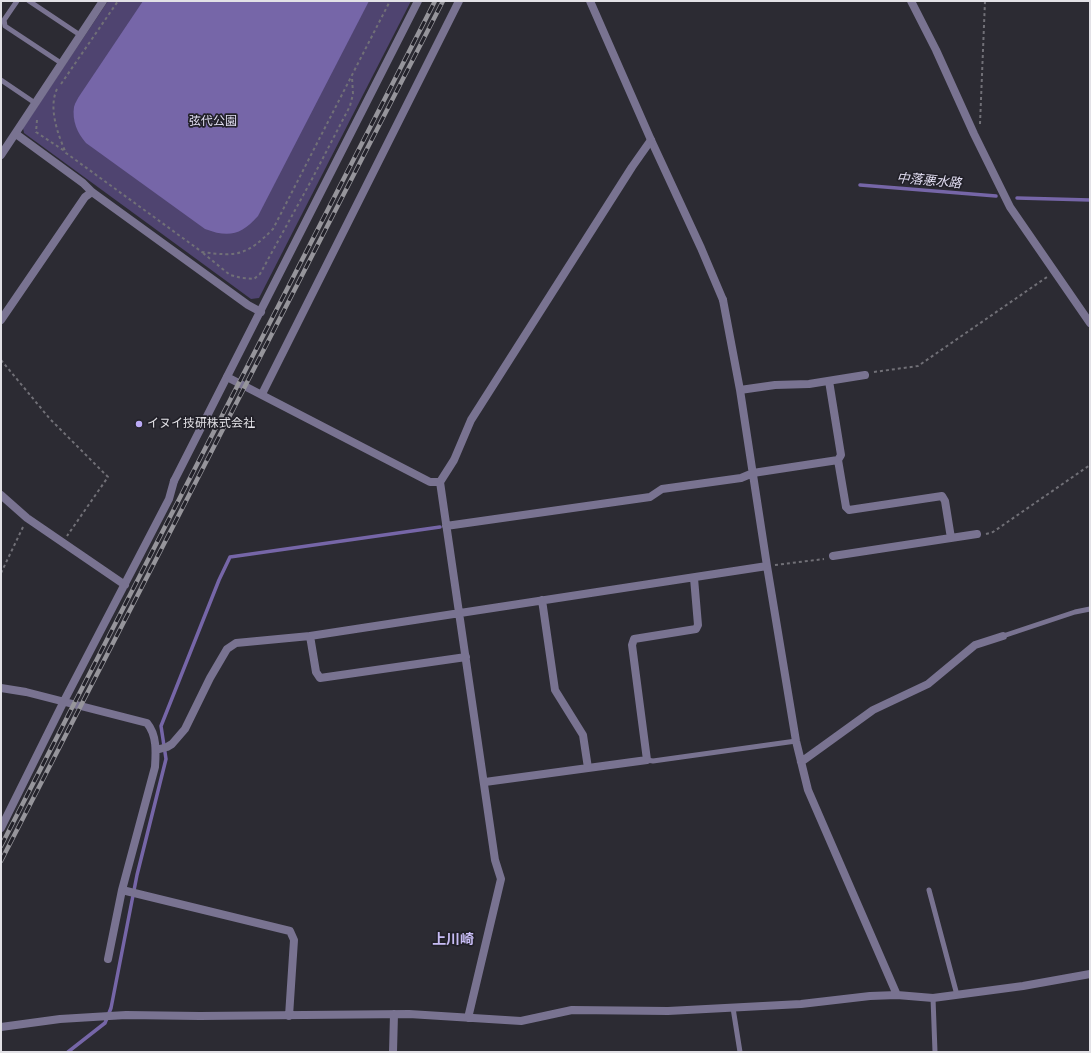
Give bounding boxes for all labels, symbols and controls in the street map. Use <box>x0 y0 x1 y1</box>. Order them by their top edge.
park label: 弦代公園 <box>189 115 237 129</box>
water label: 中落悪水路 <box>896 170 962 192</box>
place label: イヌイ技研株式会社 <box>147 417 255 431</box>
marker: イヌイ技研株式会社 <box>134 419 144 429</box>
district label: 上川崎 <box>432 932 474 948</box>

